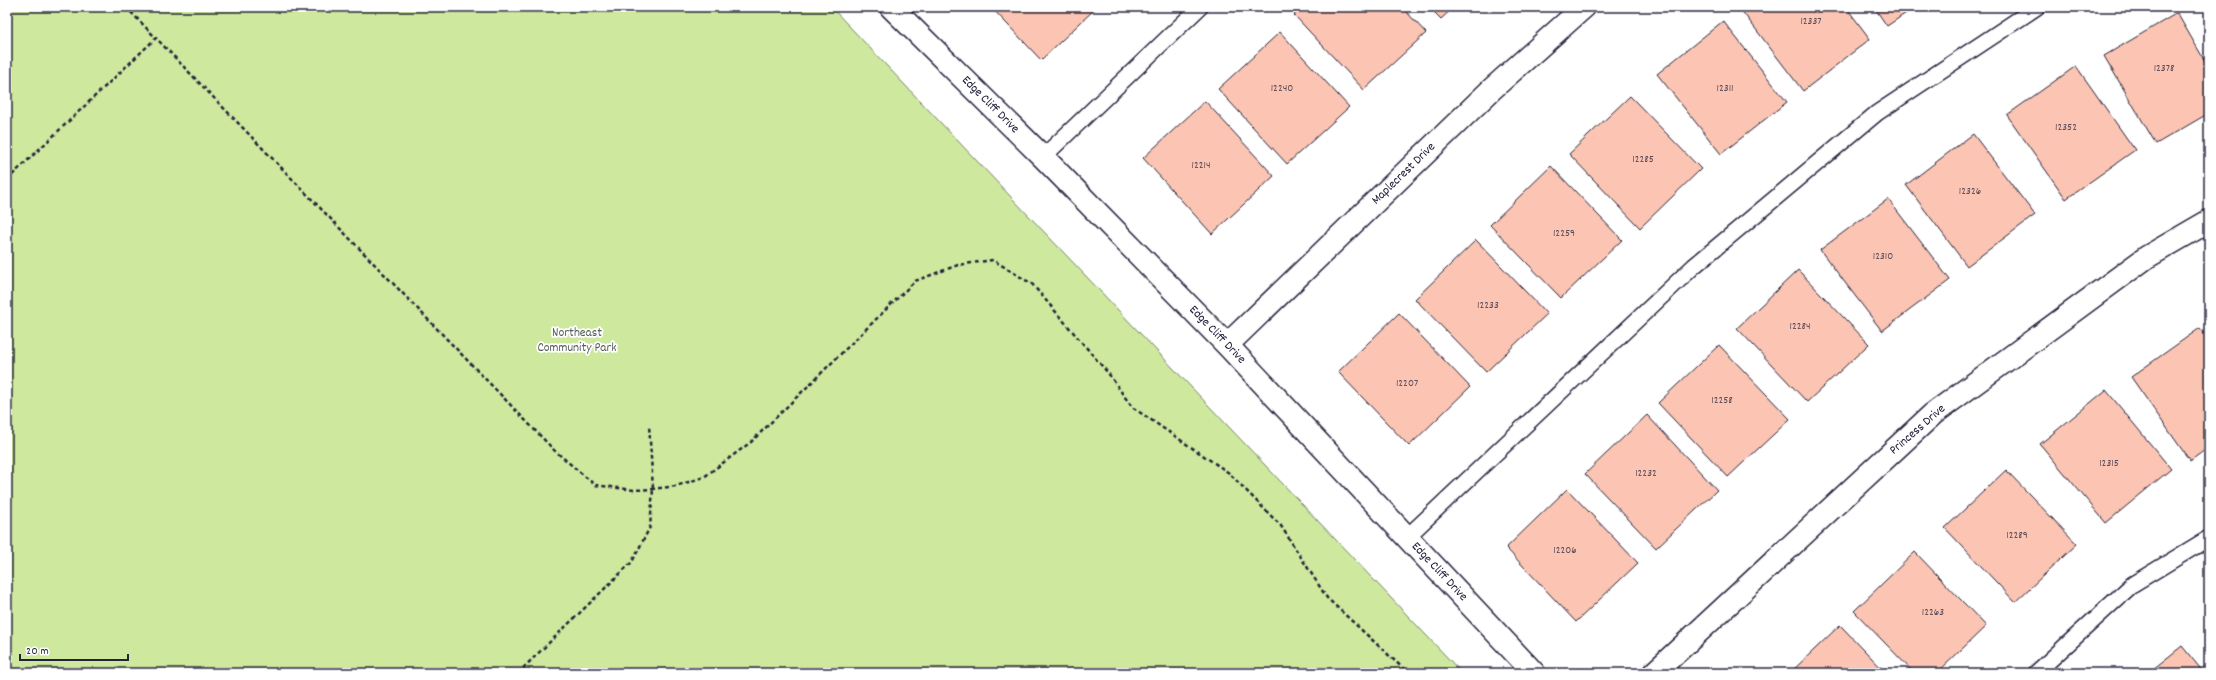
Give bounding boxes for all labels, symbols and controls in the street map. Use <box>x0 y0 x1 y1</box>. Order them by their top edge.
house number: 12337 <box>1800 14 1822 30</box>
house number: 12378 <box>2154 61 2174 77</box>
street label: Edge Cliff Drive <box>957 72 1023 138</box>
house number: 12240 <box>1271 81 1293 97</box>
house number: 12311 <box>1717 81 1733 97</box>
house number: 12352 <box>2055 120 2077 136</box>
street label: Maplecrest Drive <box>1368 138 1441 210</box>
house number: 12285 <box>1632 152 1654 168</box>
house number: 12214 <box>1192 158 1211 174</box>
house number: 12326 <box>1959 184 1981 200</box>
house number: 12259 <box>1553 226 1575 242</box>
house number: 12310 <box>1873 249 1893 265</box>
house number: 12233 <box>1477 298 1499 314</box>
street label: Edge Cliff Drive <box>1184 301 1250 369</box>
house number: 12284 <box>1790 319 1811 335</box>
park label: Northeast Community Park <box>537 324 617 358</box>
house number: 12207 <box>1396 376 1418 392</box>
house number: 12258 <box>1711 393 1733 409</box>
street label: Princess Drive <box>1886 400 1950 460</box>
house number: 12315 <box>2099 456 2119 472</box>
house number: 12232 <box>1635 466 1657 482</box>
house number: 12289 <box>2006 528 2028 544</box>
street label: Edge Cliff Drive <box>1406 538 1472 606</box>
house number: 12206 <box>1553 543 1577 559</box>
house number: 12263 <box>1922 605 1944 621</box>
scale bar <box>20 636 128 662</box>
text: 20 m <box>26 643 49 660</box>

